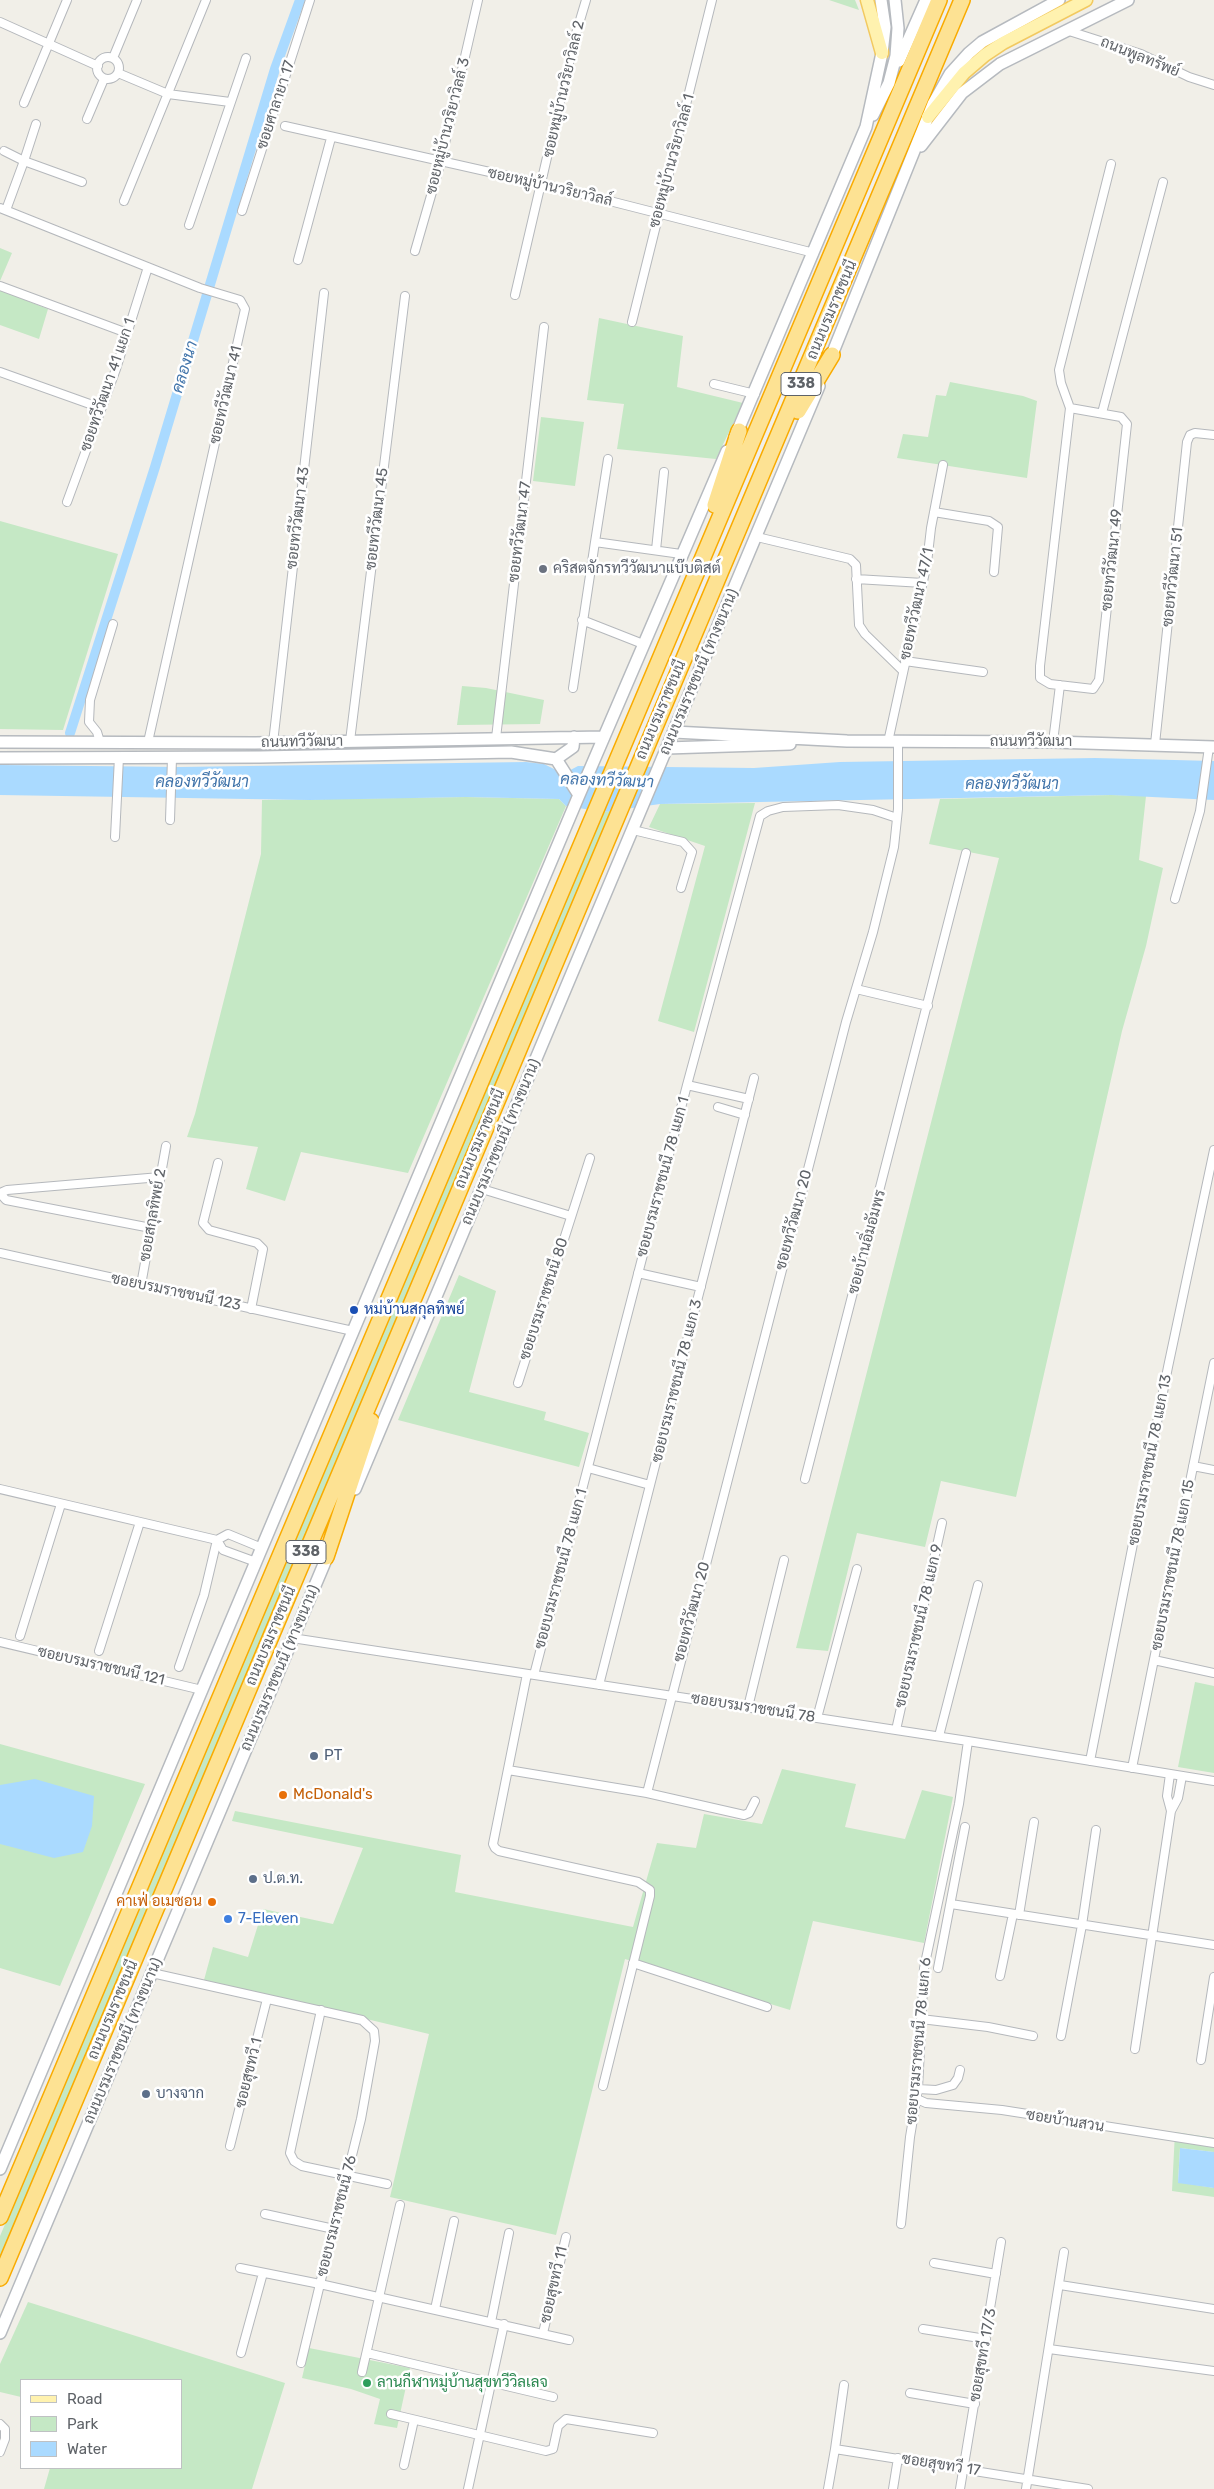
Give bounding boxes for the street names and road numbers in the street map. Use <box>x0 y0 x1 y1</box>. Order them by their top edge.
street label: ซอยหมู่บ้านวริยาวิลล์ 2 <box>539 19 589 159</box>
street label: ถนนพูลทรัพย์ <box>1098 33 1182 81</box>
street label: ซอยหมู่บ้านวริยาวิลล์ 3 <box>422 56 474 196</box>
street label: ซอยศาลายา 17 <box>253 58 299 152</box>
street label: ซอยหมู่บ้านวริยาวิลล์ 1 <box>645 92 699 230</box>
street label: ซอยหมู่บ้านวริยาวิลล์ <box>486 164 614 210</box>
street label: ถนนบรมราชชนนี <box>803 258 861 362</box>
street label: ซอยทวีวัฒนา 41 แยก 1 <box>77 316 139 454</box>
street label: ซอยทวีวัฒนา 41 <box>206 344 246 446</box>
road number: 338 <box>781 372 821 396</box>
street label: ซอยทวีวัฒนา 43 <box>283 466 313 570</box>
street label: ซอยทวีวัฒนา 45 <box>362 467 392 571</box>
street label: ซอยทวีวัฒนา 47 <box>505 481 535 583</box>
street label: ซอยทวีวัฒนา 49 <box>1098 508 1126 612</box>
street label: ซอยทวีวัฒนา 51 <box>1159 526 1187 628</box>
street label: ซอยทวีวัฒนา 47/1 <box>896 546 938 662</box>
street label: ถนนบรมราชชนนี (ทางขนาน) <box>656 586 742 758</box>
street label: ถนนบรมราชชนนี <box>632 658 690 762</box>
street label: ถนนทวีวัฒนา <box>261 732 343 752</box>
street label: ถนนทวีวัฒนา <box>990 733 1072 751</box>
street label: ถนนบรมราชชนนี (ทางขนาน) <box>458 1056 544 1228</box>
street label: ถนนบรมราชชนนี <box>451 1087 509 1191</box>
street label: ซอยบรมราชชนนี 78 แยก 1 <box>633 1095 693 1259</box>
street label: ซอยสกุลทิพย์ 2 <box>136 1167 170 1263</box>
street label: ซอยทวีวัฒนา 20 <box>772 1168 816 1272</box>
street label: ซอยบ้านอิ่มอัมพร <box>844 1188 890 1296</box>
street label: ซอยบรมราชชนนี 80 <box>516 1236 572 1362</box>
street label: ซอยบรมราชชนนี 123 <box>109 1269 243 1315</box>
street label: ซอยบรมราชชนนี 78 แยก 3 <box>648 1297 706 1465</box>
street label: ซอยบรมราชชนนี 78 แยก 13 <box>1125 1373 1175 1547</box>
street label: ซอยบรมราชชนนี 78 แยก 15 <box>1148 1478 1198 1652</box>
street label: ซอยบรมราชชนนี 78 แยก 1 <box>531 1487 591 1651</box>
road number: 338 <box>286 1540 326 1564</box>
street label: ซอยบรมราชชนนี 78 แยก 9 <box>891 1542 947 1710</box>
street label: ซอยทวีวัฒนา 20 <box>670 1560 714 1664</box>
street label: ถนนบรมราชชนนี (ทางขนาน) <box>237 1582 323 1754</box>
street label: ถนนบรมราชชนนี <box>242 1584 300 1688</box>
street label: ซอยบรมราชชนนี 121 <box>36 1643 166 1689</box>
street label: ซอยบรมราชชนนี 78 <box>690 1689 816 1727</box>
street label: ถนนบรมราชชนนี (ทางขนาน) <box>80 1955 166 2127</box>
street label: ซอยบรมราชชนนี 78 แยก 6 <box>903 1957 935 2125</box>
street label: ถนนบรมราชชนนี <box>84 1958 142 2062</box>
street label: ซอยสุขทวี 1 <box>232 2036 266 2110</box>
street label: ซอยบ้านสวน <box>1025 2106 1105 2136</box>
street label: ซอยบรมราชชนนี 76 <box>313 2153 361 2279</box>
street label: ซอยสุขทวี 11 <box>536 2245 572 2325</box>
street label: ซอยสุขทวี 17/3 <box>966 2307 1000 2403</box>
street label: ซอยสุขทวี 17 <box>900 2450 982 2480</box>

